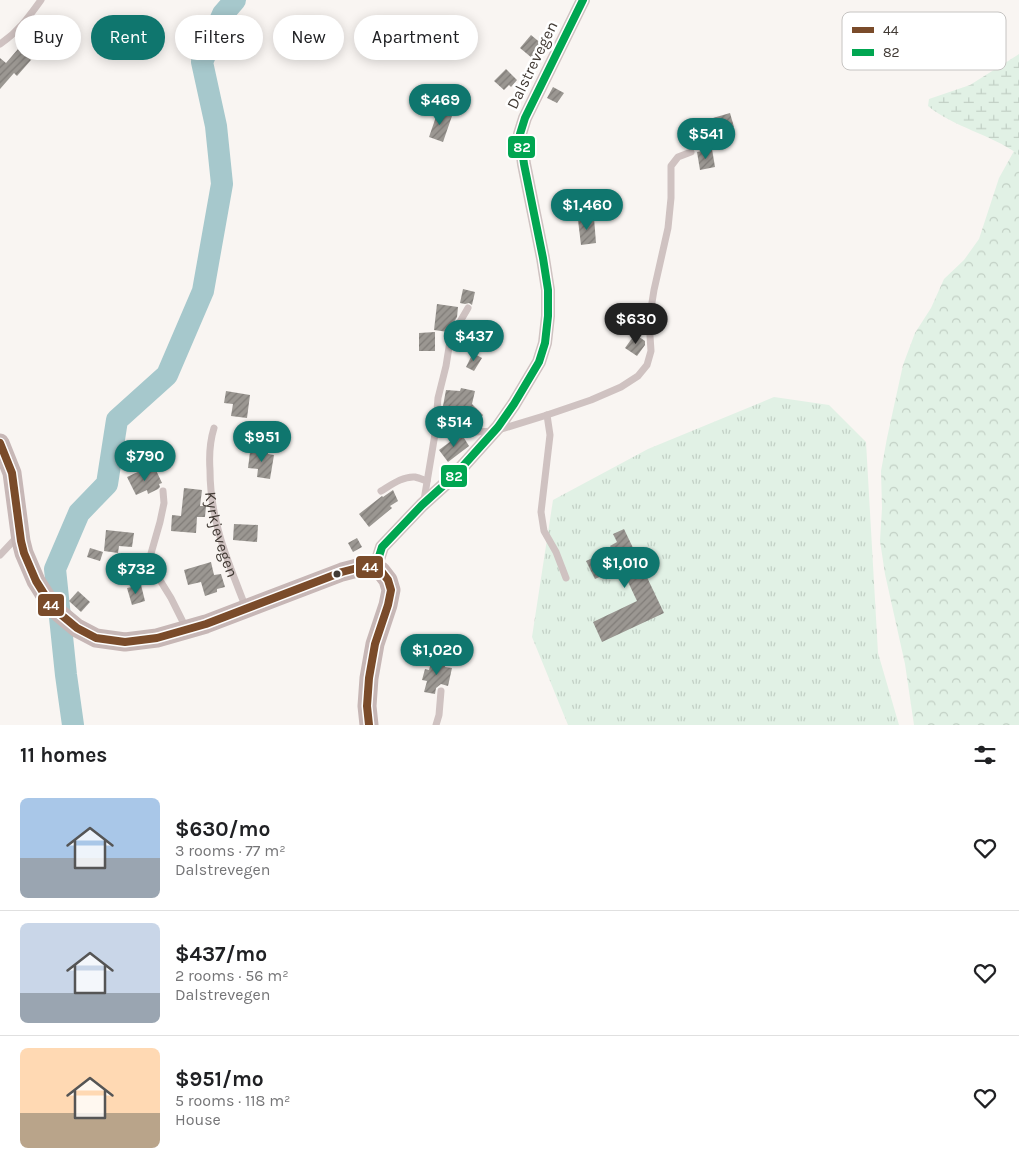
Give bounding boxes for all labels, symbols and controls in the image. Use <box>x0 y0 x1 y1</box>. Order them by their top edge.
legend <box>842 12 1006 70</box>
chip: Buy <box>15 15 81 60</box>
chip: Rent <box>91 15 165 60</box>
chip: Filters <box>175 15 263 60</box>
chip: New <box>273 15 344 60</box>
chip: Apartment <box>354 15 478 60</box>
street label: Dalstrevegen <box>503 18 561 112</box>
text: 44 <box>883 22 899 39</box>
text: 82 <box>883 44 900 61</box>
pin: $469 <box>410 84 470 126</box>
text: $469 <box>420 90 460 109</box>
pin: $541 <box>676 118 736 160</box>
text: $541 <box>688 124 724 143</box>
line badge: 82 <box>507 135 536 159</box>
text: 82 <box>513 139 531 156</box>
pin: $1,460 <box>546 188 628 231</box>
text: $1,460 <box>562 195 612 214</box>
pin: $630 <box>606 302 666 345</box>
text: $630 <box>616 309 656 328</box>
pin: $437 <box>444 320 504 362</box>
text: $437 <box>455 326 493 345</box>
pin: $514 <box>424 406 484 448</box>
text: $514 <box>436 412 472 431</box>
pin: $951 <box>232 420 292 463</box>
text: $951 <box>244 427 280 446</box>
pin: $790 <box>115 440 175 482</box>
text: $790 <box>126 446 164 465</box>
line badge: 82 <box>440 464 468 488</box>
text: 82 <box>445 468 463 485</box>
street label: Kyrkjevegen <box>202 490 243 580</box>
pin: $1,010 <box>584 546 666 589</box>
pin: $732 <box>106 552 166 595</box>
text: $1,010 <box>602 553 648 572</box>
line badge: 44 <box>355 555 384 579</box>
text: $732 <box>117 559 155 578</box>
text: 44 <box>362 559 379 576</box>
unlabelled marker <box>332 569 342 579</box>
line badge: 44 <box>37 593 65 617</box>
text: 44 <box>43 597 60 614</box>
pin: $1,020 <box>396 634 478 676</box>
text: $1,020 <box>412 640 462 659</box>
icon: filters <box>971 741 999 769</box>
text: 11 homes <box>20 743 107 767</box>
text: $630/mo <box>175 817 270 841</box>
icon: home <box>60 818 120 878</box>
icon: heart <box>971 834 999 862</box>
text: 3 rooms · 77 m² <box>175 841 286 860</box>
text: Dalstrevegen <box>175 860 270 879</box>
text: $437/mo <box>175 942 267 966</box>
icon: home <box>60 943 120 1003</box>
icon: heart <box>971 959 999 987</box>
text: 2 rooms · 56 m² <box>175 966 289 985</box>
text: Dalstrevegen <box>175 985 270 1004</box>
text: $951/mo <box>175 1067 264 1091</box>
icon: home <box>60 1068 120 1128</box>
icon: heart <box>971 1084 999 1112</box>
text: 5 rooms · 118 m² <box>175 1091 291 1110</box>
text: House <box>175 1110 221 1129</box>

